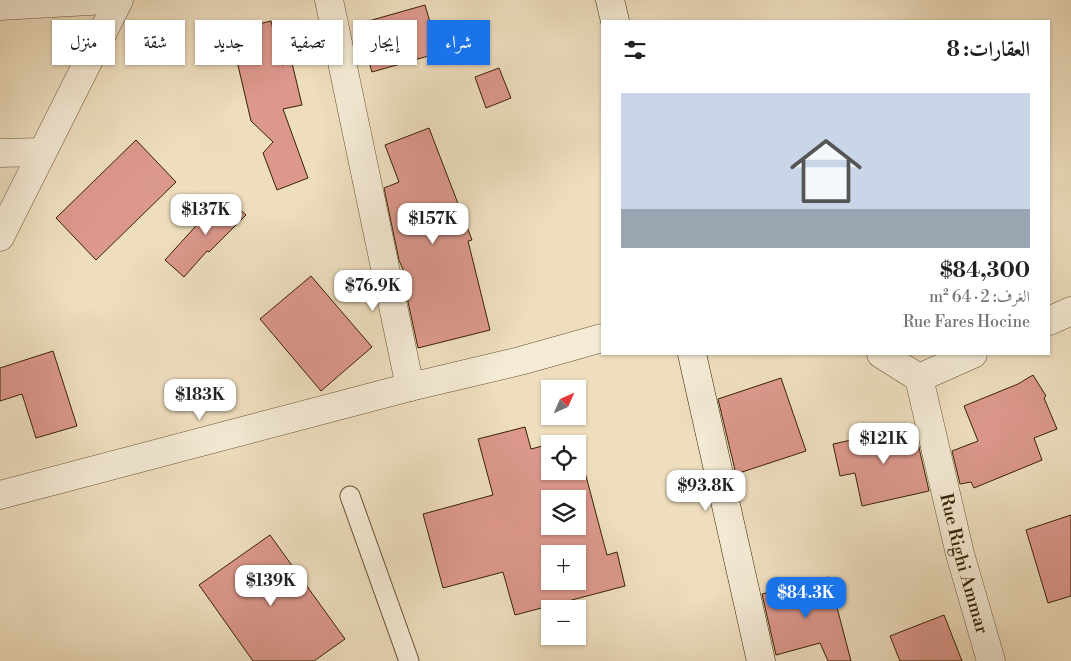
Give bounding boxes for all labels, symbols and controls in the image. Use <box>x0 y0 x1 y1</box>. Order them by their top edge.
chip: منزل <box>52 20 115 65</box>
chip: شقة <box>125 20 185 65</box>
chip: جديد <box>195 20 262 65</box>
chip: تصفية <box>272 20 343 65</box>
chip: إيجار <box>353 20 417 65</box>
chip: شراء <box>427 20 490 65</box>
icon: filters <box>621 36 649 64</box>
text: العقارات: 8 <box>946 37 1030 63</box>
icon: home <box>781 126 871 216</box>
pin: $137K <box>171 194 241 236</box>
text: $137K <box>182 200 230 220</box>
pin: $157K <box>398 202 468 245</box>
text: $157K <box>408 209 458 229</box>
text: $84,300 <box>940 258 1030 284</box>
pin: $76.9K <box>332 270 414 312</box>
text: $76.9K <box>345 276 401 296</box>
text: الغرف: 2 · 64 m² <box>929 287 1030 307</box>
text: Rue Fares Hocine <box>903 312 1030 332</box>
pin: $183K <box>165 378 235 421</box>
north arrow <box>541 380 586 425</box>
map controls <box>541 380 586 645</box>
text: $183K <box>175 385 225 405</box>
pin: $121K <box>849 422 919 465</box>
text: $121K <box>860 429 908 449</box>
button: locate <box>541 435 586 480</box>
pin: $93.8K <box>665 470 747 512</box>
text: $93.8K <box>678 476 734 496</box>
button: layers <box>541 490 586 535</box>
street label: Rue Righi Ammar <box>934 491 994 637</box>
button: + <box>541 545 586 590</box>
pin: $139K <box>236 564 306 607</box>
text: $139K <box>246 571 296 591</box>
pin: $84.3K <box>765 576 847 619</box>
text: $84.3K <box>777 583 835 603</box>
button: − <box>541 600 586 645</box>

